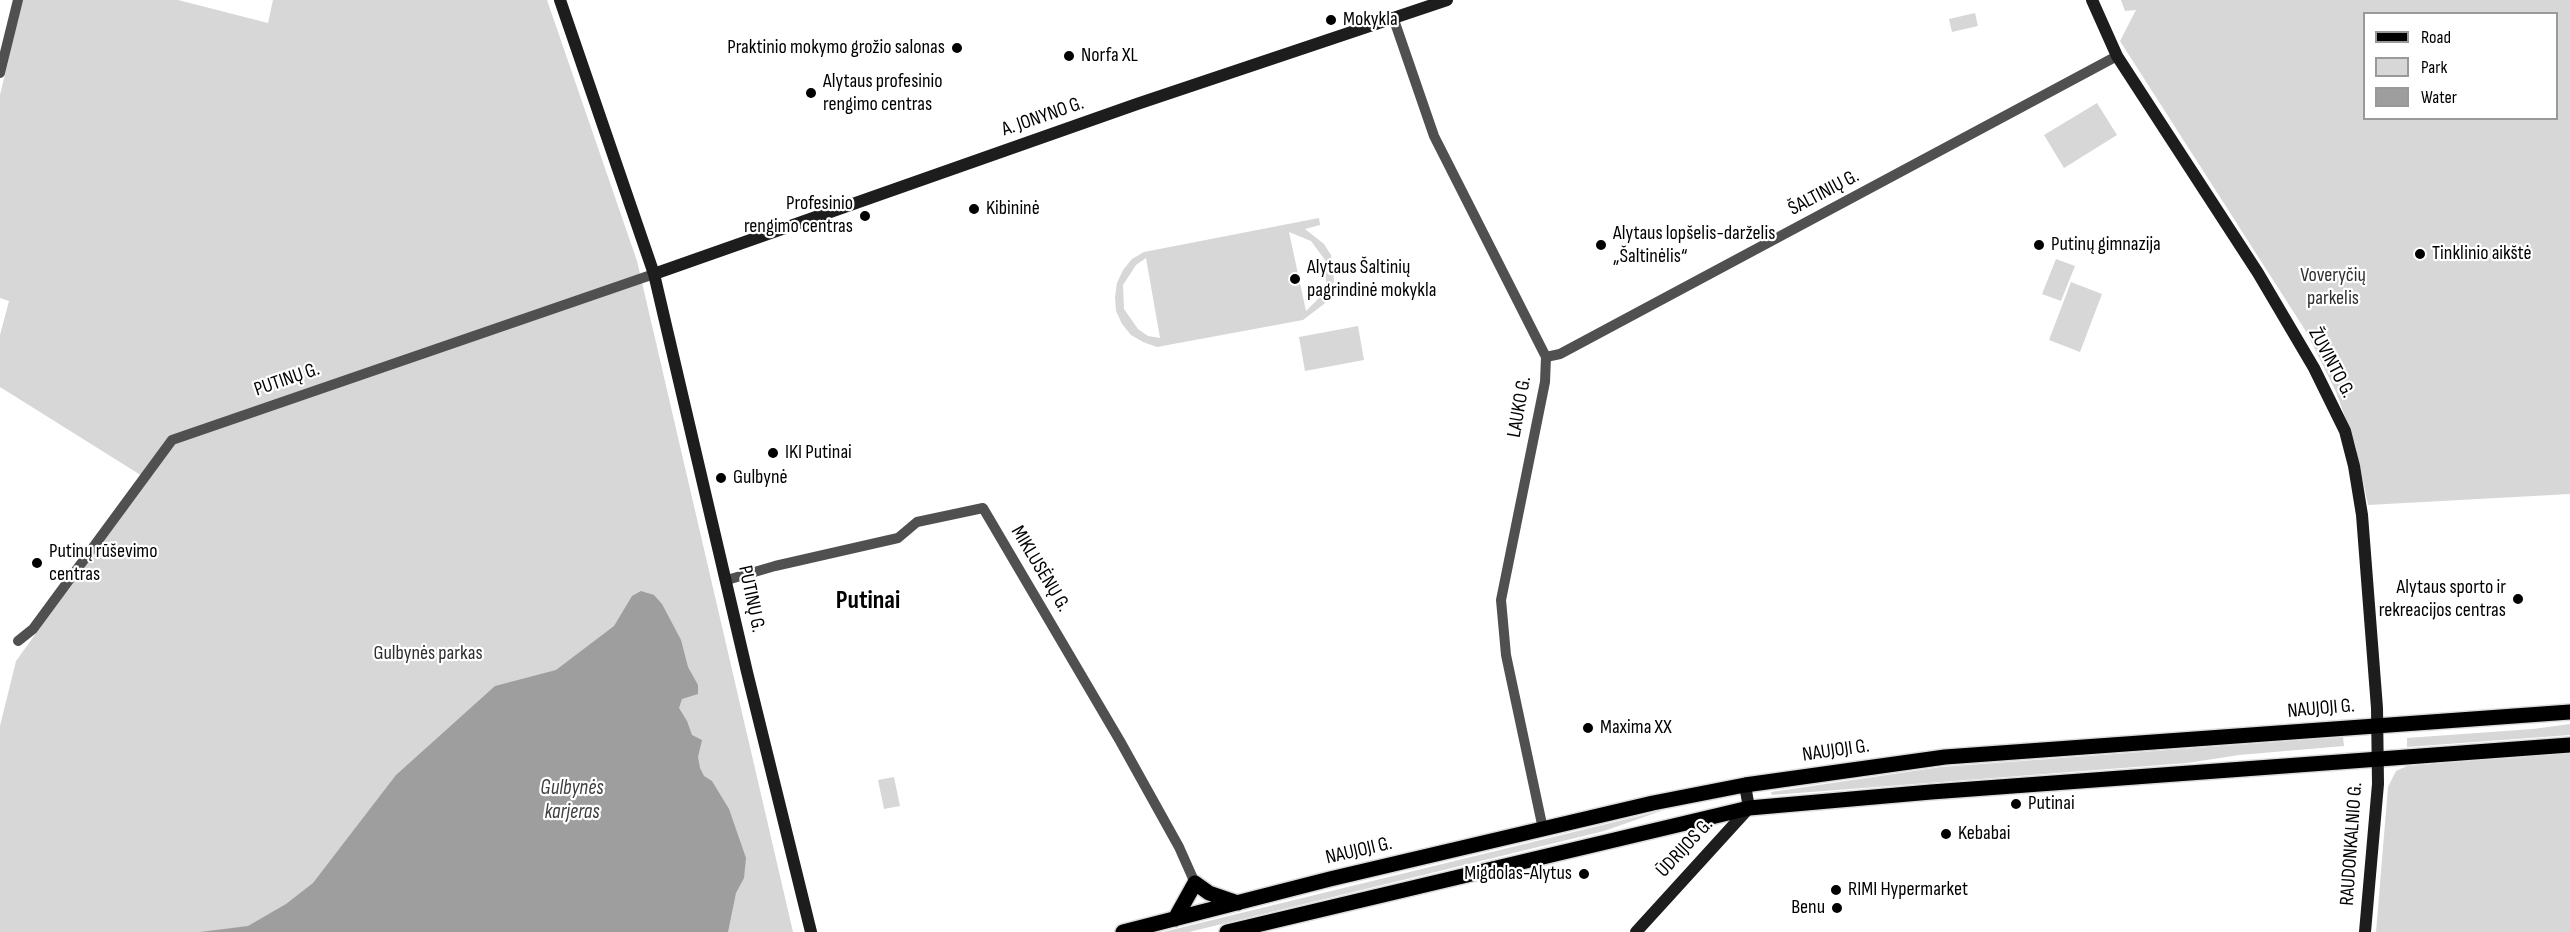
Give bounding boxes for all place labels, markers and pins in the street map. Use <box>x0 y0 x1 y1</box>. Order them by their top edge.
place label: Mokykla <box>1343 8 1398 32</box>
marker: Mokykla <box>1324 13 1338 27</box>
place label: Praktinio mokymo grožio salonas <box>727 36 945 60</box>
marker: Praktinio mokymo grožio salonas <box>950 41 964 55</box>
place label: Norfa XL <box>1081 44 1138 68</box>
marker: Norfa XL <box>1062 49 1076 63</box>
place label: Alytaus profesinio rengimo centras <box>823 70 943 117</box>
marker: Alytaus profesinio rengimo centras <box>804 86 818 100</box>
place label: Profesinio rengimo centras <box>744 192 853 239</box>
place label: Kibininė <box>986 197 1040 221</box>
marker: Kibininė <box>967 202 981 216</box>
marker: Profesinio rengimo centras <box>858 209 872 223</box>
place label: Alytaus lopšelis-darželis „Šaltinėlis“ <box>1613 222 1776 269</box>
place label: Putinų gimnazija <box>2051 233 2161 257</box>
marker: Alytaus lopšelis-darželis „Šaltinėlis“ <box>1594 238 1608 252</box>
marker: Putinų gimnazija <box>2032 238 2046 252</box>
place label: Tinklinio aikštė <box>2432 242 2532 266</box>
marker: Tinklinio aikštė <box>2413 247 2427 261</box>
place label: Alytaus Šaltinių pagrindinė mokykla <box>1307 256 1436 303</box>
marker: Alytaus Šaltinių pagrindinė mokykla <box>1288 272 1302 286</box>
place label: IKI Putinai <box>785 441 852 465</box>
marker: IKI Putinai <box>766 446 780 460</box>
place label: Gulbynė <box>733 466 788 490</box>
marker: Gulbynė <box>714 471 728 485</box>
place label: Putinų rūševimo centras <box>49 540 157 587</box>
marker: Putinų rūševimo centras <box>30 556 44 570</box>
place label: Alytaus sporto ir rekreacijos centras <box>2379 576 2506 623</box>
marker: Alytaus sporto ir rekreacijos centras <box>2511 592 2525 606</box>
place label: Maxima XX <box>1600 716 1672 740</box>
marker: Maxima XX <box>1581 721 1595 735</box>
place label: Putinai <box>2028 792 2075 816</box>
marker: Putinai <box>2009 797 2023 811</box>
place label: Kebabai <box>1958 822 2010 846</box>
marker: Kebabai <box>1939 827 1953 841</box>
place label: Migdolas-Alytus <box>1464 862 1572 886</box>
marker: Migdolas-Alytus <box>1577 867 1591 881</box>
place label: RIMI Hypermarket <box>1848 878 1968 902</box>
marker: RIMI Hypermarket <box>1829 883 1843 897</box>
place label: Benu <box>1791 896 1825 920</box>
marker: Benu <box>1830 901 1844 915</box>

